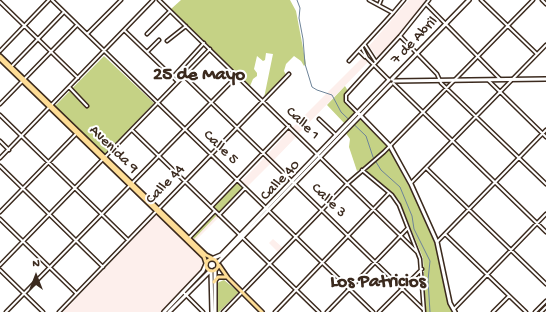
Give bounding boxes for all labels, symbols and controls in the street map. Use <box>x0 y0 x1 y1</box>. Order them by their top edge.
street label: 7 de Abril <box>388 13 442 69</box>
district label: 25 de Mayo <box>153 65 245 87</box>
street label: Calle 1 <box>281 103 323 145</box>
street label: Avenida 9 <box>85 122 141 178</box>
street label: Calle 5 <box>199 127 241 169</box>
street label: Calle 40 <box>257 157 305 205</box>
street label: Calle 44 <box>143 161 189 209</box>
street label: Calle 3 <box>307 180 349 222</box>
north arrow <box>16 256 56 296</box>
text: N <box>32 258 40 270</box>
district label: Los Patricios <box>330 272 426 294</box>

